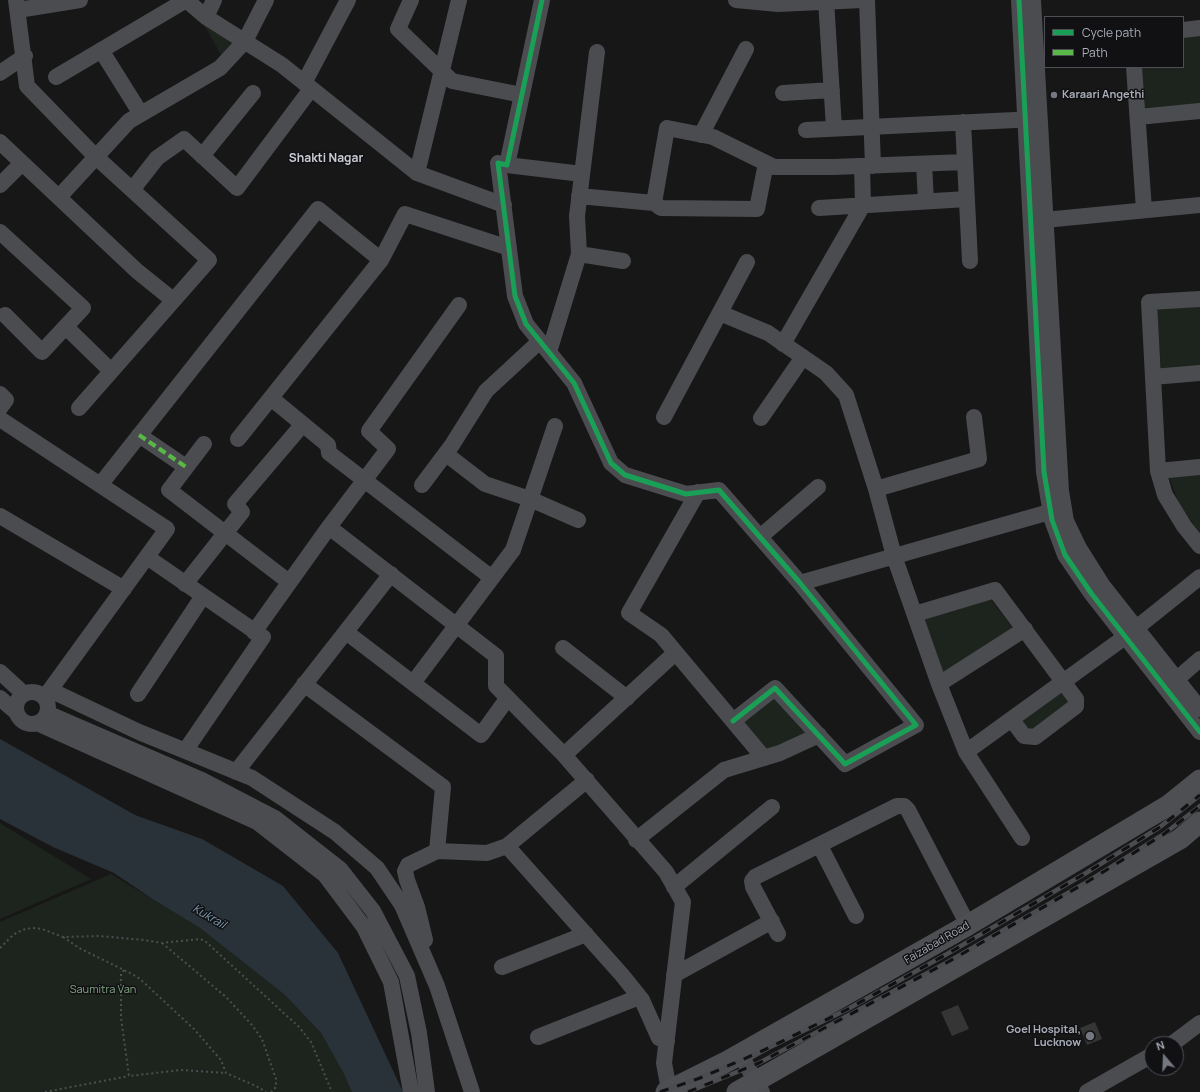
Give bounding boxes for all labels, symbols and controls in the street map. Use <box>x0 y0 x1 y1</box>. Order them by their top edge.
legend <box>1044 16 1184 68</box>
text: Cycle path <box>1082 24 1141 41</box>
text: Path <box>1082 44 1108 61</box>
place label: Karaari Angethi <box>1062 88 1144 102</box>
marker: Karaari Angethi <box>1049 90 1059 100</box>
district label: Shakti Nagar <box>289 152 363 166</box>
water label: Kukrail <box>190 902 228 932</box>
street label: Faizabad Road <box>902 919 972 967</box>
park label: Saumitra Van <box>70 983 136 997</box>
place label: Goel Hospital, Lucknow <box>1006 1023 1081 1049</box>
marker: Goel Hospital, Lucknow <box>1084 1030 1096 1042</box>
north arrow <box>1144 1036 1184 1076</box>
text: N <box>1154 1037 1166 1054</box>

